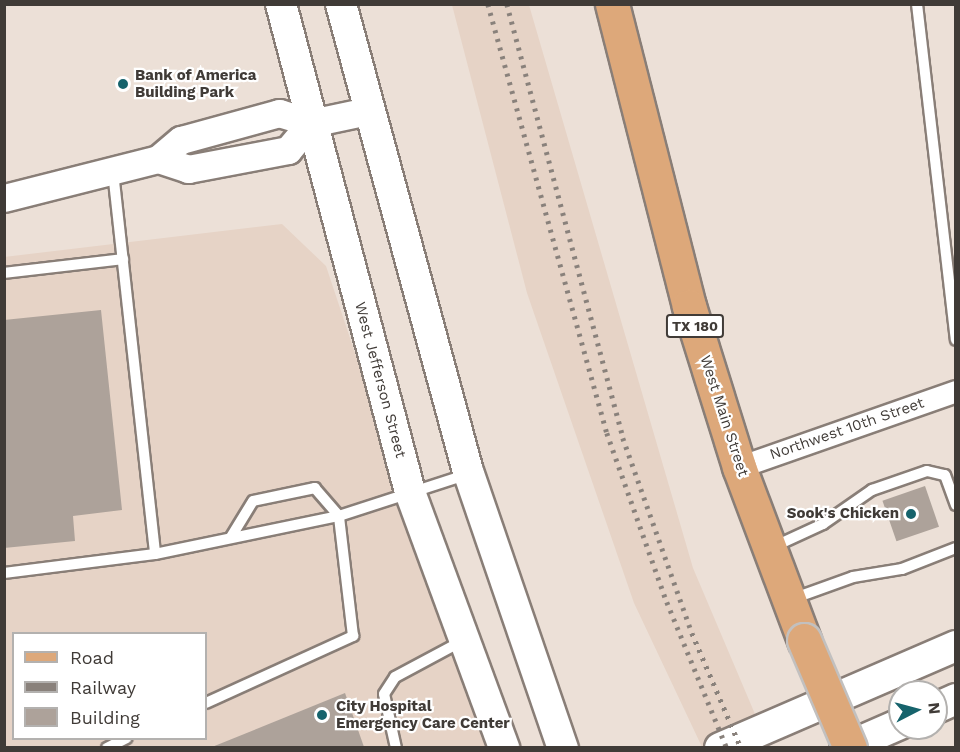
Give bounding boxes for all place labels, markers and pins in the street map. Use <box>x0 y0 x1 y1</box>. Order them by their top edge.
place label: Bank of America Building Park <box>135 66 257 101</box>
marker: Bank of America Building Park <box>116 77 130 91</box>
place label: Sook's Chicken <box>787 505 899 523</box>
marker: Sook's Chicken <box>904 507 918 521</box>
place label: City Hospital Emergency Care Center <box>336 697 510 732</box>
marker: City Hospital Emergency Care Center <box>313 706 331 724</box>

